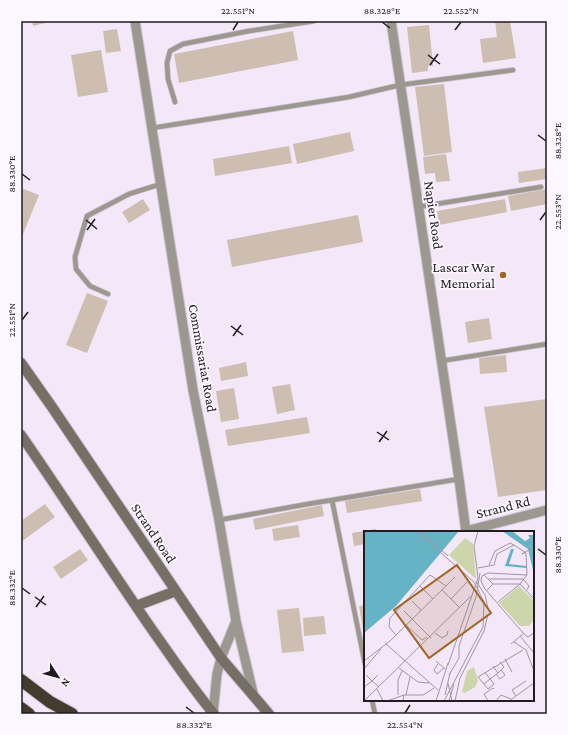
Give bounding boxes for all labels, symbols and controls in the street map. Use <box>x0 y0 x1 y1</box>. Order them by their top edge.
text: 22.551°N <box>221 5 256 16</box>
text: 88.328°E <box>364 5 401 16</box>
text: 22.552°N <box>443 5 479 16</box>
text: 88.328°E <box>552 122 563 159</box>
text: 88.330°E <box>6 155 17 193</box>
street label: Napier Road <box>421 180 447 251</box>
text: 22.553°N <box>552 194 563 230</box>
place label: Lascar War Memorial <box>432 259 495 291</box>
marker: Lascar War Memorial <box>498 270 508 280</box>
text: 22.551°N <box>6 302 17 337</box>
street label: Commissariat Road <box>186 303 220 414</box>
street label: Strand Rd <box>474 492 532 521</box>
street label: Strand Road <box>128 500 180 566</box>
inset map <box>364 531 534 701</box>
text: 88.330°E <box>552 536 563 574</box>
text: 88.332°E <box>6 569 17 606</box>
north arrow <box>38 657 78 697</box>
text: N <box>59 676 73 690</box>
text: 88.332°E <box>176 719 213 730</box>
text: 22.554°N <box>387 719 424 730</box>

